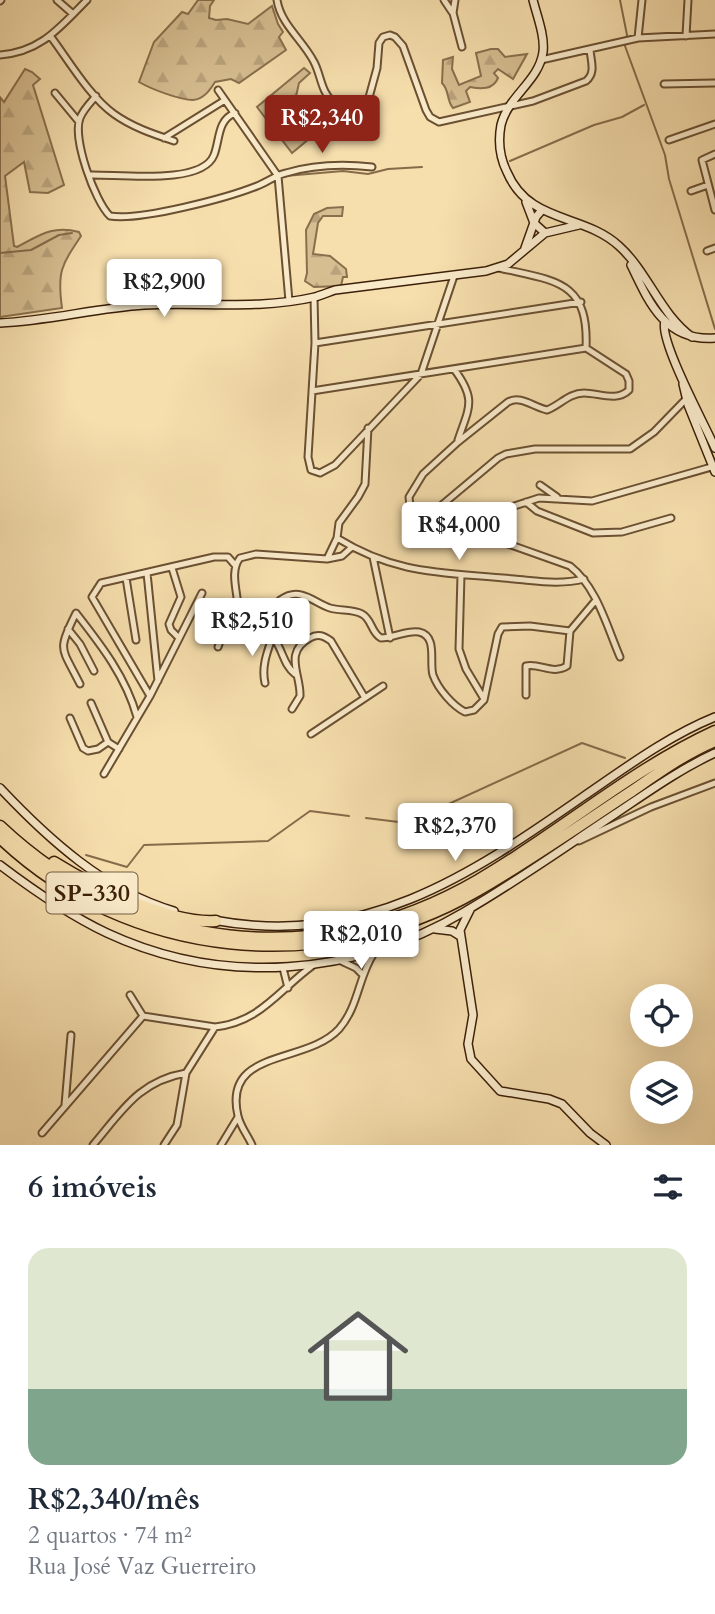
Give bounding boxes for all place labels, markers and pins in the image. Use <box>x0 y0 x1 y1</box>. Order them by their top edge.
pin: R$2,340 <box>257 96 387 155</box>
pin: R$2,900 <box>99 260 229 319</box>
pin: R$4,000 <box>394 503 524 562</box>
pin: R$2,510 <box>187 598 317 658</box>
pin: R$2,370 <box>390 804 520 863</box>
pin: R$2,010 <box>296 912 426 971</box>

